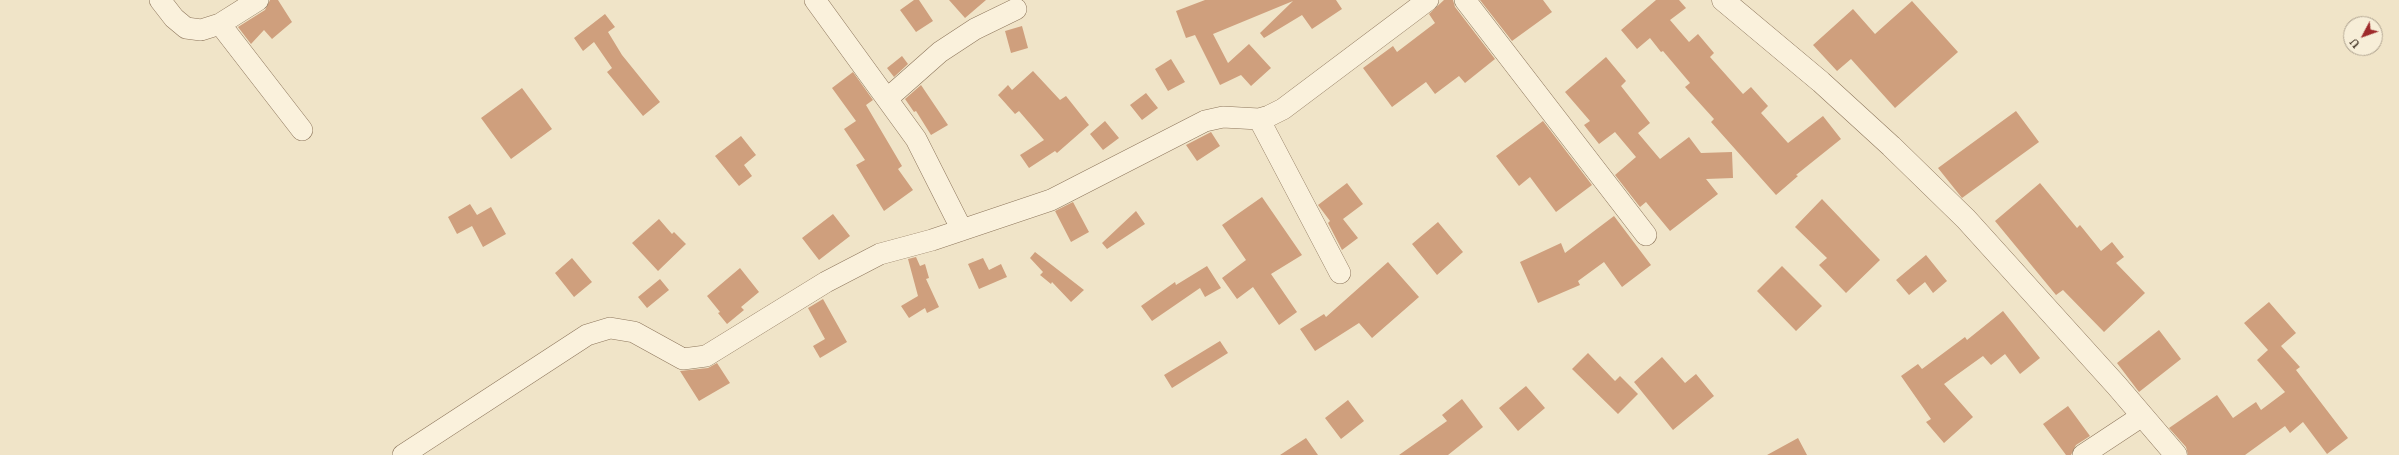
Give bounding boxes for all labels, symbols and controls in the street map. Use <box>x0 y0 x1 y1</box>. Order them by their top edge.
north arrow <box>2343 16 2383 56</box>
text: U <box>2347 35 2363 51</box>

